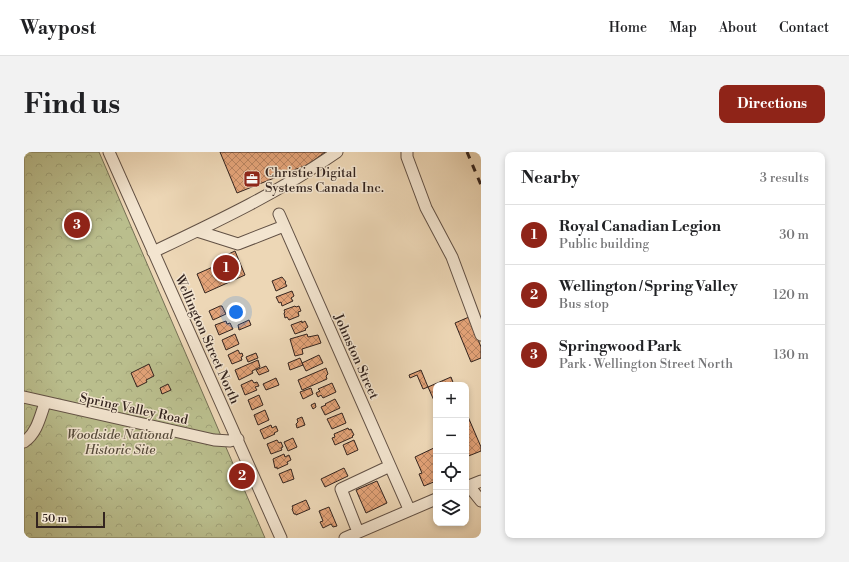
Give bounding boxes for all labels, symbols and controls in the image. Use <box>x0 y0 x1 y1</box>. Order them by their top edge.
text: Waypost <box>20 16 96 40</box>
text: Home <box>609 19 647 37</box>
text: Map <box>669 19 697 37</box>
text: About <box>719 19 757 37</box>
text: Contact <box>779 19 829 37</box>
button: Directions <box>719 85 825 123</box>
text: Find us <box>24 87 120 122</box>
place label: Christie Digital Systems Canada Inc. <box>265 165 384 196</box>
text: Nearby <box>521 167 580 189</box>
office icon: Christie Digital Systems Canada Inc. <box>242 169 262 189</box>
text: 3 results <box>760 170 809 186</box>
pin: 3 <box>64 210 90 240</box>
text: Royal Canadian Legion <box>559 217 721 236</box>
text: 1 <box>531 227 537 243</box>
text: 30 m <box>779 227 809 243</box>
text: Public building <box>559 236 649 252</box>
pin: 1 <box>213 253 239 283</box>
street label: Wellington Street North <box>171 272 243 407</box>
text: Wellington / Spring Valley <box>559 277 738 296</box>
text: 2 <box>530 287 538 303</box>
text: 120 m <box>773 287 809 303</box>
text: Bus stop <box>559 296 609 312</box>
your location <box>226 302 246 322</box>
street label: Johnston Street <box>330 310 382 402</box>
text: Springwood Park <box>559 337 682 356</box>
text: 3 <box>530 347 538 363</box>
text: 130 m <box>774 347 809 363</box>
text: Park · Wellington Street North <box>559 356 733 372</box>
map controls <box>433 382 469 526</box>
button: + <box>433 382 469 418</box>
street label: Spring Valley Road <box>78 390 190 428</box>
button: − <box>433 418 469 454</box>
park label: Woodside National Historic Site <box>67 427 174 458</box>
button: locate <box>433 454 469 490</box>
pin: 2 <box>229 461 255 491</box>
button: layers <box>433 490 469 526</box>
scale bar <box>36 510 105 529</box>
text: 50 m <box>42 512 67 526</box>

